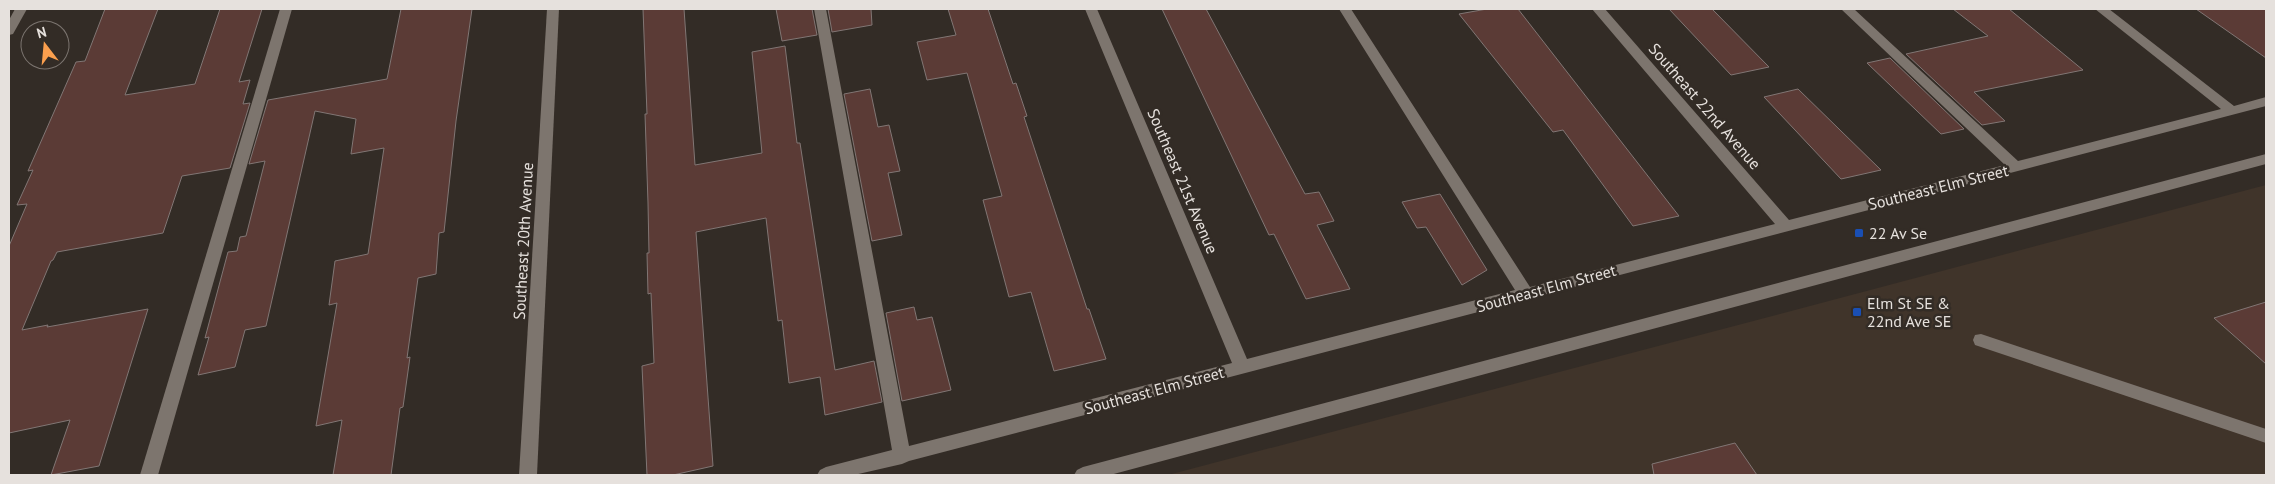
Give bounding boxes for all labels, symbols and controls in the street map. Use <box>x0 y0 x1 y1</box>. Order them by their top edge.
north arrow <box>20 20 70 70</box>
text: N <box>35 23 48 42</box>
street label: Southeast 22nd Avenue <box>1645 39 1765 173</box>
street label: Southeast 21st Avenue <box>1143 105 1223 257</box>
street label: Southeast Elm Street <box>1866 160 2011 214</box>
street label: Southeast 20th Avenue <box>509 162 537 320</box>
place label: 22 Av Se <box>1869 223 1927 243</box>
marker: 22 Av Se <box>1853 227 1865 239</box>
street label: Southeast Elm Street <box>1474 260 1619 316</box>
place label: Elm St SE & 22nd Ave SE <box>1867 293 1951 331</box>
marker: Elm St SE & 22nd Ave SE <box>1851 306 1863 318</box>
street label: Southeast Elm Street <box>1082 362 1227 418</box>

